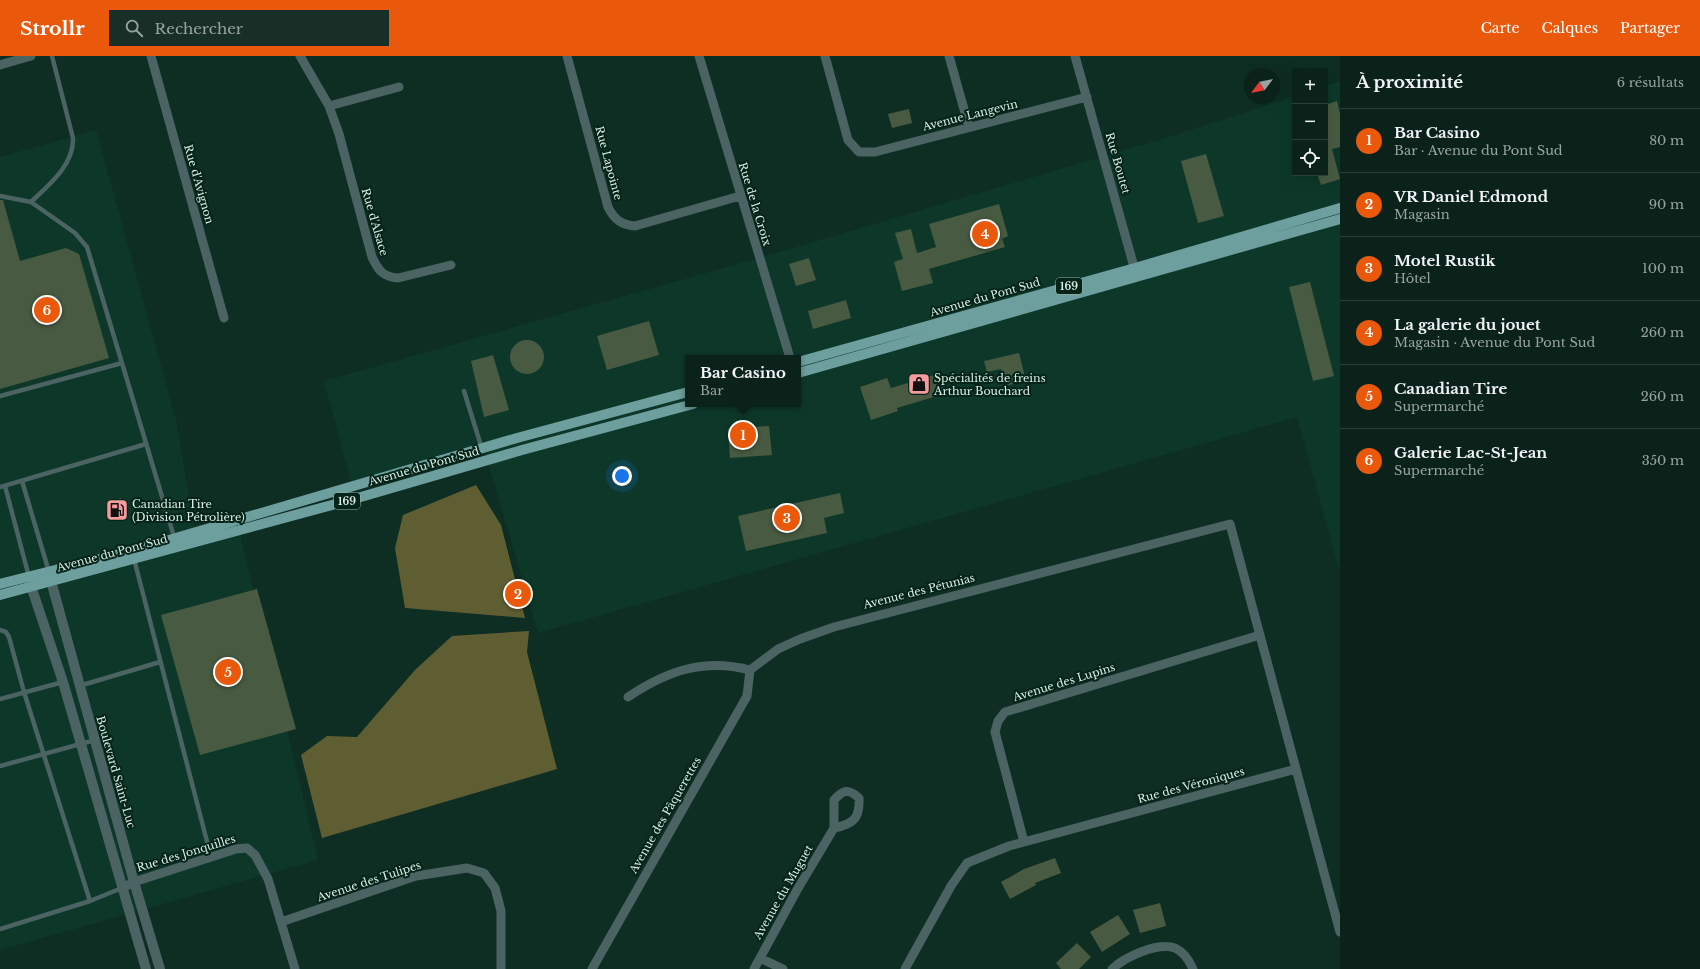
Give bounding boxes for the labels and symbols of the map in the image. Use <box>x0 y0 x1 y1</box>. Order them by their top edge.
north arrow <box>1244 68 1280 104</box>
street label: Avenue Langevin <box>920 96 1019 134</box>
street label: Rue Lapointe <box>592 124 626 202</box>
street label: Rue Boutet <box>1103 131 1134 196</box>
street label: Rue d'Avignon <box>181 143 217 226</box>
street label: Rue de la Croix <box>736 161 774 248</box>
street label: Rue d'Alsace <box>359 186 391 258</box>
pin: 4 <box>972 219 998 249</box>
street label: Avenue du Pont Sud <box>927 274 1042 320</box>
road number: 169 <box>1056 278 1082 294</box>
pin: 6 <box>34 295 60 325</box>
shop icon: Spécialités de freins Arthur Bouchard <box>906 371 932 397</box>
place label: Spécialités de freins Arthur Bouchard <box>933 371 1046 398</box>
pin: 1 <box>730 420 756 450</box>
street label: Avenue du Pont Sud <box>366 443 481 489</box>
your location <box>612 466 632 486</box>
road number: 169 <box>334 493 360 509</box>
fuel station icon: Canadian Tire (Division Pétrolière) <box>104 497 130 523</box>
place label: Canadian Tire (Division Pétrolière) <box>132 497 245 524</box>
pin: 3 <box>774 503 800 533</box>
street label: Avenue du Pont Sud <box>54 531 170 575</box>
street label: Avenue des Pétunias <box>861 570 976 612</box>
pin: 2 <box>505 579 531 609</box>
pin: 5 <box>215 657 241 687</box>
street label: Avenue des Lupins <box>1010 660 1117 704</box>
street label: Boulevard Saint-Luc <box>93 714 139 830</box>
street label: Avenue des Pâquerettes <box>625 754 704 877</box>
street label: Rue des Véroniques <box>1136 764 1246 806</box>
street label: Rue des Jonquilles <box>135 831 237 875</box>
street label: Avenue du Muguet <box>750 842 816 943</box>
street label: Avenue des Tulipes <box>314 858 423 905</box>

